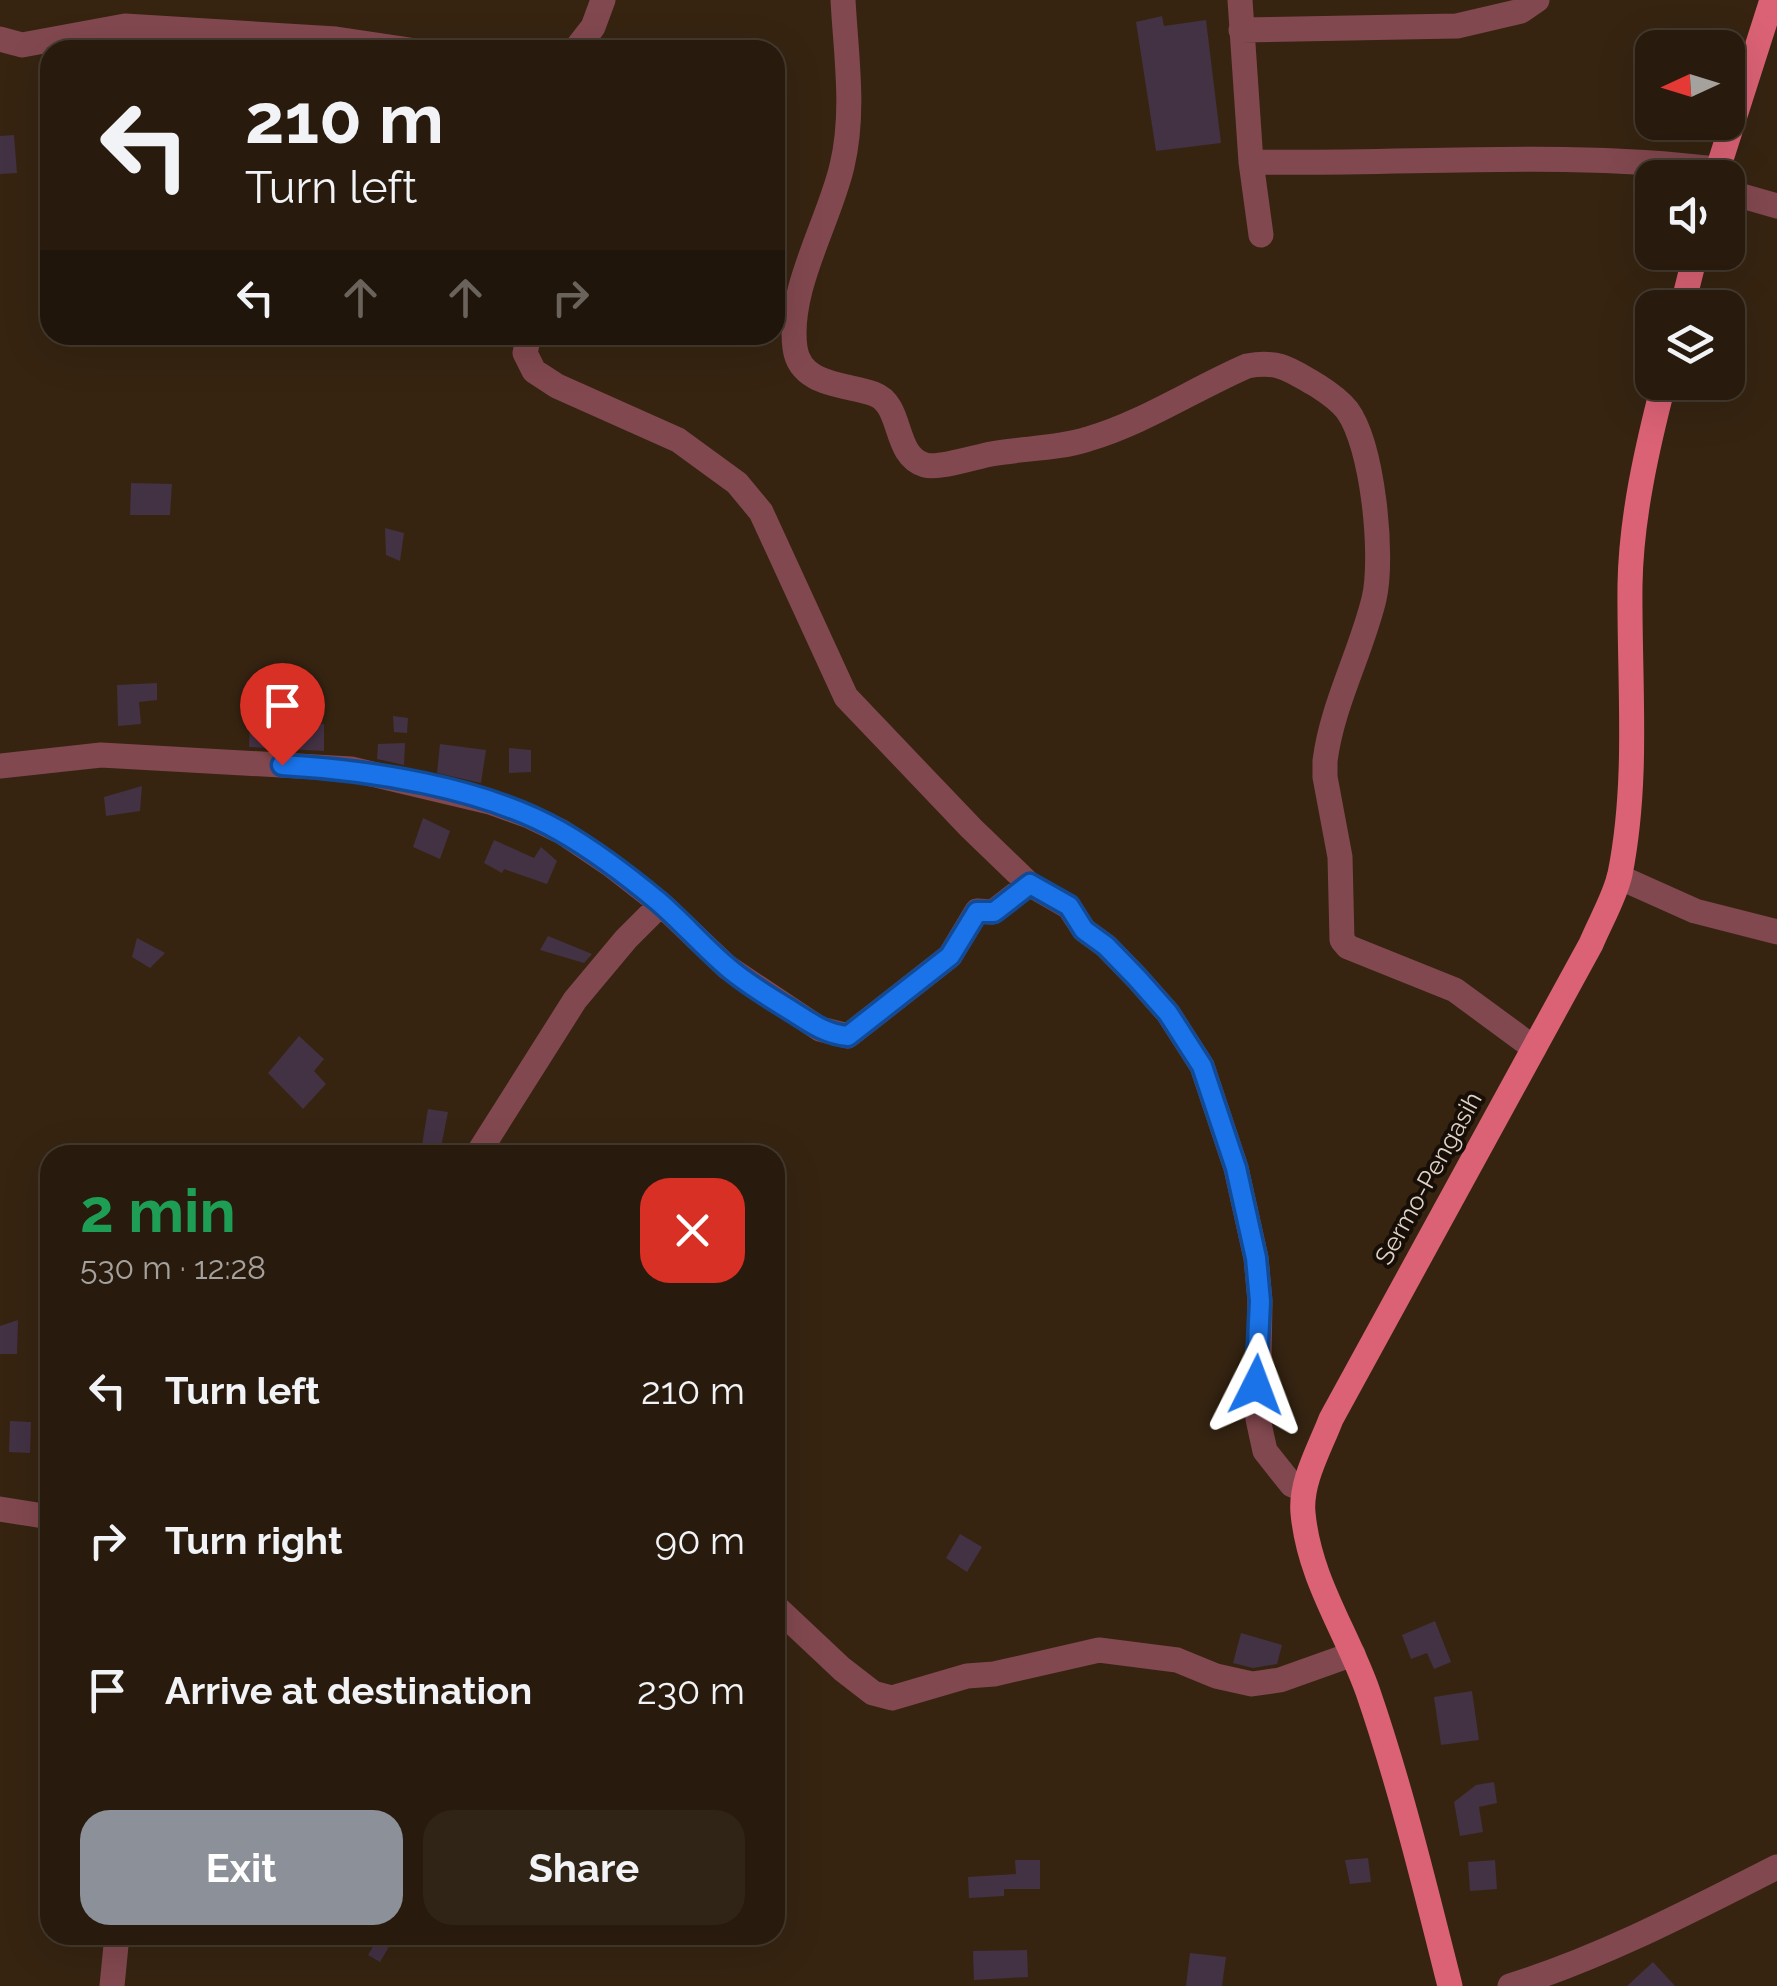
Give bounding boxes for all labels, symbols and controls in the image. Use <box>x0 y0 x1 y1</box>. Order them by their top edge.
north arrow <box>1635 30 1745 140</box>
map controls <box>1635 30 1745 400</box>
text: 210 m <box>245 77 444 159</box>
icon: left <box>80 80 210 210</box>
button: sound <box>1635 160 1745 270</box>
text: Turn left <box>245 161 417 214</box>
icon: left <box>228 270 283 325</box>
icon: ahead <box>333 270 388 325</box>
icon: ahead <box>438 270 493 325</box>
icon: right <box>543 270 598 325</box>
button: layers <box>1635 290 1745 400</box>
pin <box>240 663 325 766</box>
icon: arrive <box>255 678 310 733</box>
street label: Sermo-Pengasih <box>1368 1086 1488 1270</box>
text: 2 min <box>80 1176 236 1246</box>
button: close <box>640 1178 745 1283</box>
text: 530 m · 12:28 <box>80 1249 266 1286</box>
position arrow <box>1204 1333 1308 1437</box>
icon: left <box>80 1363 135 1418</box>
text: Turn left <box>165 1368 320 1413</box>
text: 210 m <box>641 1368 745 1413</box>
icon: right <box>80 1513 135 1568</box>
text: Turn right <box>165 1518 342 1563</box>
text: 90 m <box>655 1518 745 1563</box>
icon: arrive <box>80 1663 135 1718</box>
text: Arrive at destination <box>165 1668 532 1713</box>
text: 230 m <box>637 1668 745 1713</box>
button: Exit <box>80 1810 403 1925</box>
button: Share <box>423 1810 745 1925</box>

